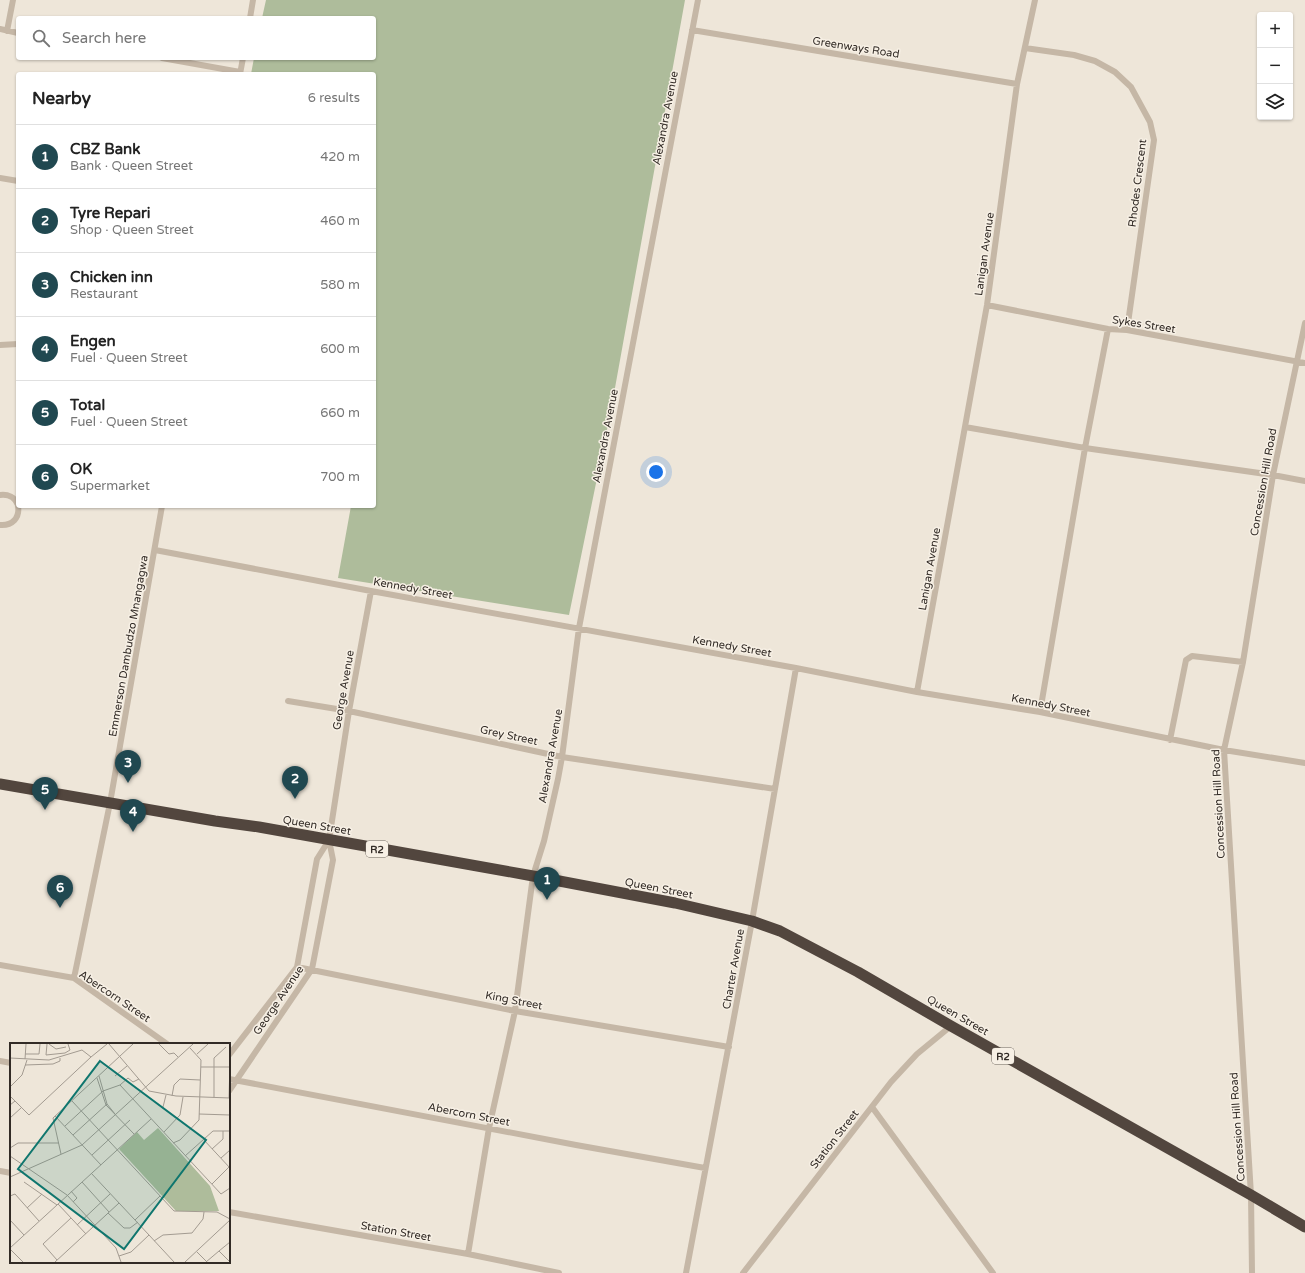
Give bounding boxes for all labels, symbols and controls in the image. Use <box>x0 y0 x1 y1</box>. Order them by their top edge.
map controls <box>1257 12 1293 120</box>
button: + <box>1257 12 1293 48</box>
search box <box>16 16 376 60</box>
icon: search <box>30 27 52 49</box>
text: Search here <box>62 29 146 47</box>
street label: Greenways Road <box>812 34 900 61</box>
button: − <box>1257 48 1293 84</box>
street label: Alexandra Avenue <box>650 70 681 166</box>
button: layers <box>1257 84 1293 120</box>
text: Nearby <box>32 88 91 109</box>
text: 6 results <box>308 90 360 106</box>
street label: Rhodes Crescent <box>1126 138 1149 228</box>
text: CBZ Bank <box>70 140 140 158</box>
text: 1 <box>41 149 49 165</box>
text: 420 m <box>320 149 360 165</box>
text: Bank · Queen Street <box>70 158 193 174</box>
text: Tyre Repari <box>70 204 151 222</box>
street label: Lanigan Avenue <box>972 212 997 297</box>
text: 2 <box>41 213 49 229</box>
text: 460 m <box>320 213 360 229</box>
text: Shop · Queen Street <box>70 222 194 238</box>
text: Chicken inn <box>70 268 153 286</box>
text: 3 <box>41 277 49 293</box>
text: 580 m <box>320 277 360 293</box>
text: Restaurant <box>70 286 138 302</box>
street label: Sykes Street <box>1111 313 1177 336</box>
text: Engen <box>70 332 116 350</box>
text: 4 <box>41 341 49 357</box>
text: 600 m <box>320 341 360 357</box>
text: Fuel · Queen Street <box>70 350 188 366</box>
street label: Alexandra Avenue <box>590 388 621 484</box>
text: Total <box>70 396 105 414</box>
text: 5 <box>41 405 49 421</box>
text: 660 m <box>320 405 360 421</box>
text: Fuel · Queen Street <box>70 414 188 430</box>
street label: Concession Hill Road <box>1248 427 1279 537</box>
text: OK <box>70 460 92 478</box>
your location <box>646 462 666 482</box>
text: 6 <box>41 469 49 485</box>
text: 700 m <box>320 469 360 485</box>
text: Supermarket <box>70 478 150 494</box>
street label: Lanigan Avenue <box>916 527 943 612</box>
street label: Emmerson Dambudzo Mnangagwa <box>106 554 151 738</box>
street label: Kennedy Street <box>372 575 454 602</box>
street label: Kennedy Street <box>691 633 773 660</box>
street label: George Avenue <box>330 649 357 731</box>
street label: Kennedy Street <box>1010 691 1092 720</box>
street label: Alexandra Avenue <box>536 708 565 804</box>
street label: Grey Street <box>479 723 539 748</box>
street label: Concession Hill Road <box>1209 749 1228 859</box>
pin: 3 <box>115 750 141 783</box>
pin: 2 <box>282 766 308 799</box>
pin: 5 <box>32 777 58 810</box>
pin: 4 <box>120 799 146 832</box>
street label: Queen Street <box>282 813 352 838</box>
road number: R2 <box>366 841 388 857</box>
pin: 1 <box>534 867 560 900</box>
pin: 6 <box>47 875 73 908</box>
street label: Queen Street <box>624 876 694 901</box>
street label: Charter Avenue <box>720 928 747 1010</box>
street label: George Avenue <box>250 963 306 1037</box>
street label: Abercorn Street <box>77 968 153 1025</box>
street label: King Street <box>484 989 544 1012</box>
street label: Queen Street <box>925 993 991 1038</box>
inset map <box>10 1043 230 1263</box>
road number: R2 <box>992 1048 1014 1064</box>
street label: Concession Hill Road <box>1227 1072 1248 1182</box>
street label: Abercorn Street <box>427 1100 511 1129</box>
street label: Station Street <box>807 1107 862 1171</box>
street label: Station Street <box>360 1219 432 1244</box>

